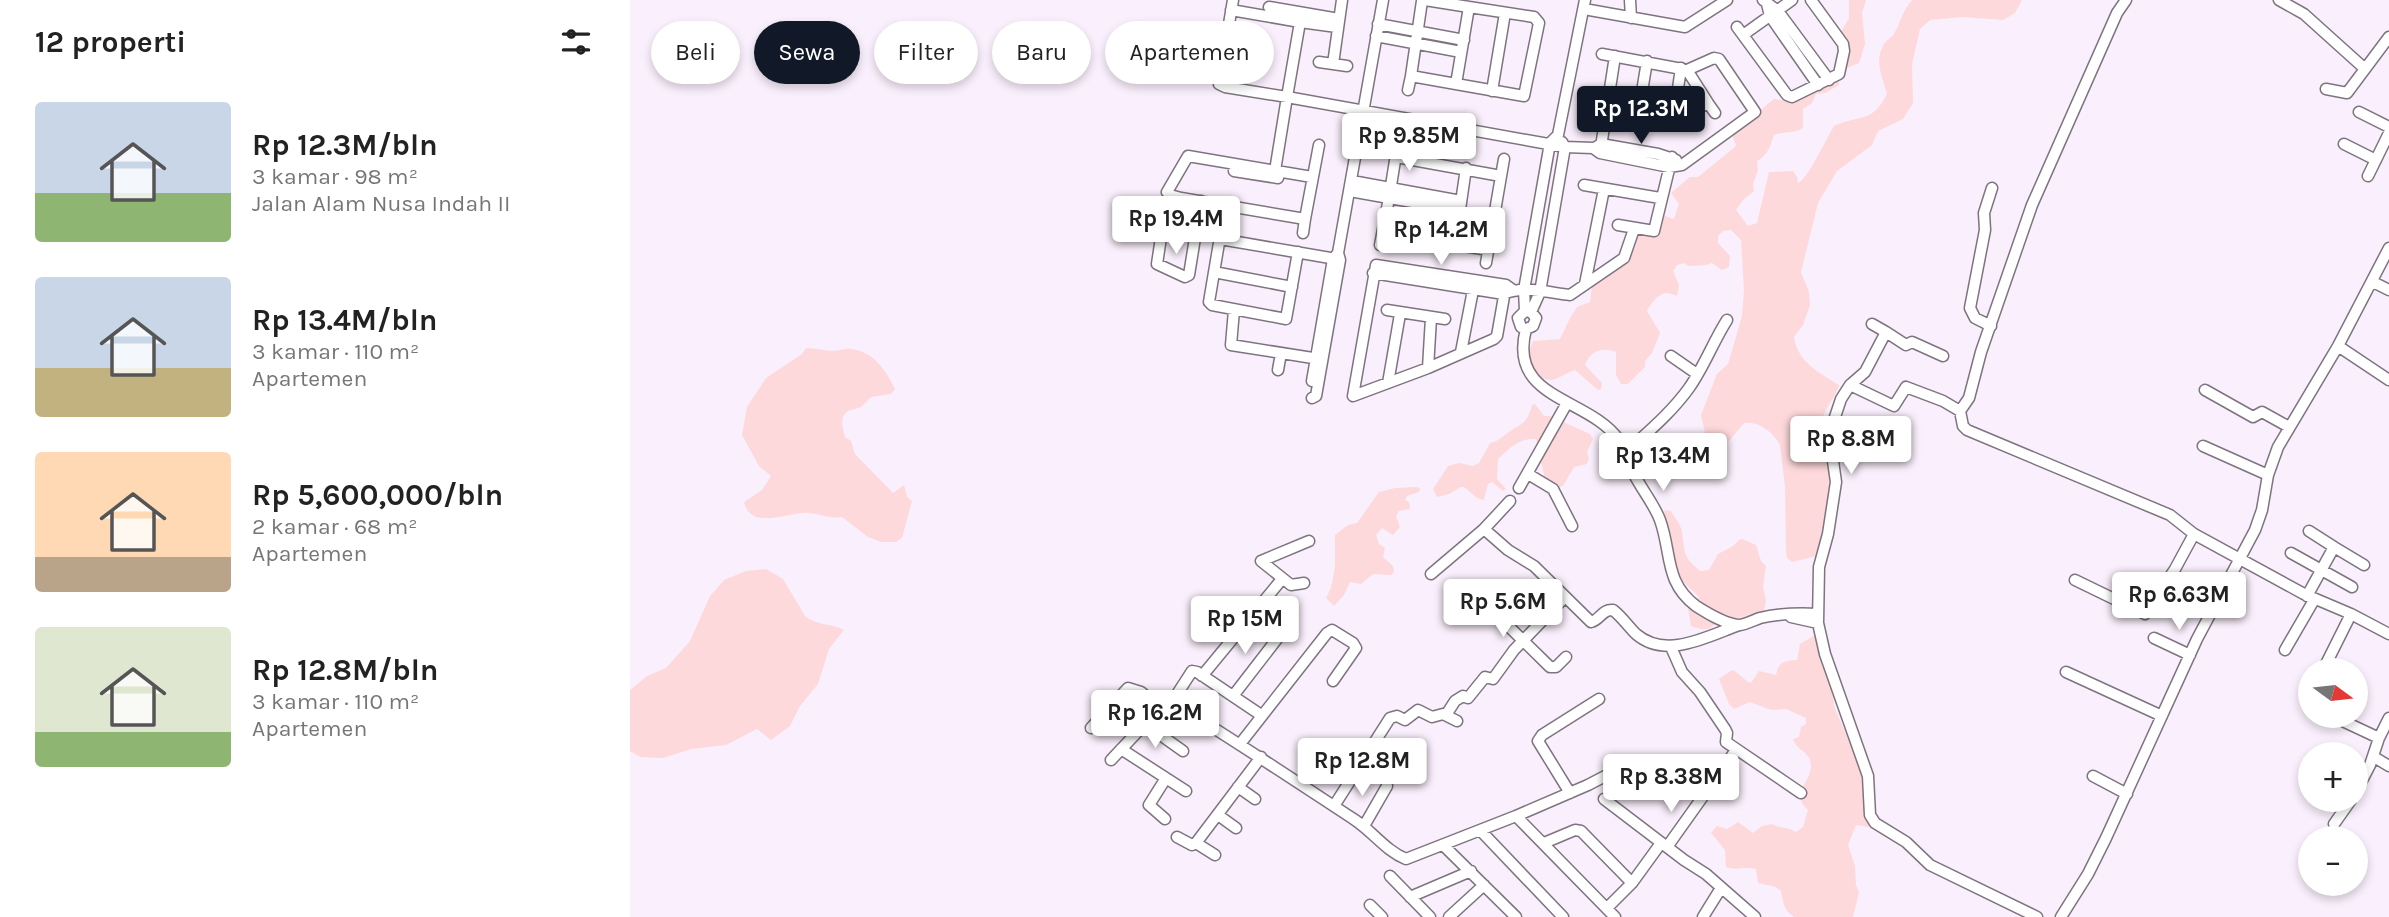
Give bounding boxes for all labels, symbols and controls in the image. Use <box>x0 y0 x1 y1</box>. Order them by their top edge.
chip: Beli <box>651 21 740 84</box>
chip: Sewa <box>754 21 860 84</box>
chip: Filter <box>874 21 978 84</box>
chip: Baru <box>992 21 1091 84</box>
chip: Apartemen <box>1105 21 1274 84</box>
icon: filters <box>557 23 595 61</box>
text: 12 properti <box>35 24 186 60</box>
pin: Rp 12.3M <box>1569 86 1713 146</box>
text: Rp 12.3M <box>1593 95 1689 122</box>
pin: Rp 9.85M <box>1337 114 1481 173</box>
text: Rp 9.85M <box>1358 122 1460 149</box>
text: Rp 12.3M/bln <box>252 127 438 163</box>
icon: home <box>91 130 175 214</box>
text: 3 kamar · 98 m² <box>252 163 418 190</box>
text: Jalan Alam Nusa Indah II <box>252 190 510 217</box>
pin: Rp 19.4M <box>1104 196 1248 256</box>
text: Rp 19.4M <box>1128 205 1224 232</box>
pin: Rp 14.2M <box>1369 208 1513 267</box>
text: Rp 14.2M <box>1393 216 1489 243</box>
text: Rp 13.4M/bln <box>252 302 437 338</box>
icon: home <box>91 305 175 389</box>
text: 3 kamar · 110 m² <box>252 338 419 365</box>
text: Apartemen <box>252 365 367 392</box>
pin: Rp 8.8M <box>1786 416 1916 476</box>
text: Rp 8.8M <box>1806 425 1896 452</box>
pin: Rp 13.4M <box>1591 434 1735 493</box>
text: Rp 13.4M <box>1615 442 1711 469</box>
text: Rp 5,600,000/bln <box>252 477 503 513</box>
icon: home <box>91 480 175 564</box>
text: 2 kamar · 68 m² <box>252 513 417 540</box>
text: Apartemen <box>252 540 367 567</box>
pin: Rp 6.63M <box>2107 572 2251 632</box>
pin: Rp 5.6M <box>1438 580 1568 639</box>
text: Rp 6.63M <box>2128 581 2230 608</box>
text: Rp 5.6M <box>1459 588 1547 615</box>
pin: Rp 15M <box>1188 596 1302 656</box>
text: Rp 15M <box>1207 605 1283 632</box>
text: Rp 12.8M/bln <box>252 652 439 688</box>
icon: home <box>91 655 175 739</box>
north arrow <box>2298 658 2368 728</box>
map controls <box>2298 658 2368 896</box>
text: 3 kamar · 110 m² <box>252 688 419 715</box>
pin: Rp 16.2M <box>1083 690 1227 750</box>
text: Rp 16.2M <box>1107 699 1203 726</box>
text: Apartemen <box>252 715 367 742</box>
pin: Rp 12.8M <box>1290 738 1434 798</box>
button: + <box>2298 742 2368 812</box>
text: Rp 12.8M <box>1314 747 1410 774</box>
pin: Rp 8.38M <box>1599 754 1743 814</box>
text: Rp 8.38M <box>1619 763 1723 790</box>
button: − <box>2298 826 2368 896</box>

